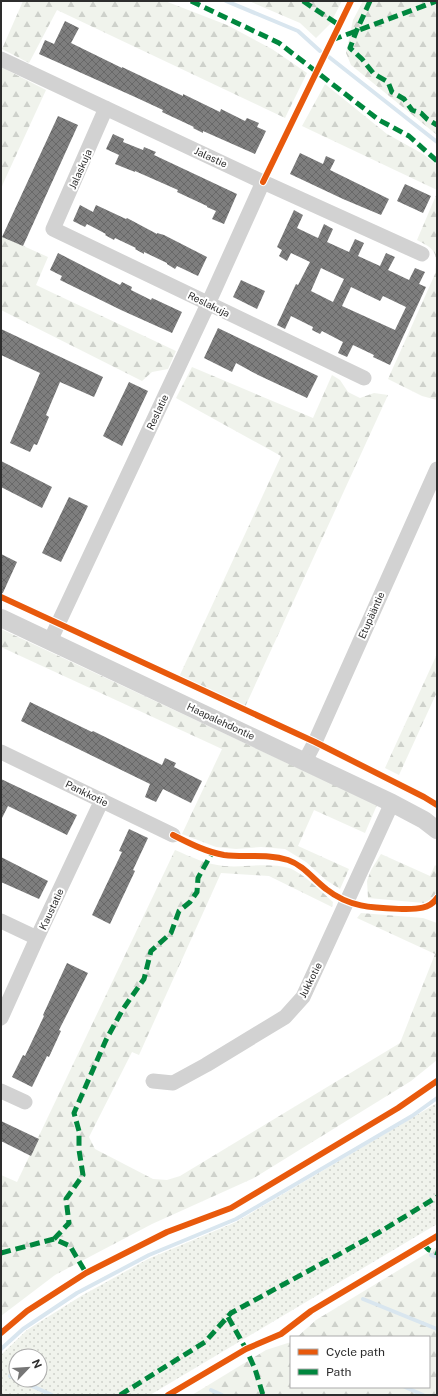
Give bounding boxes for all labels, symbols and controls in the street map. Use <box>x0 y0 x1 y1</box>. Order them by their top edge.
street label: Jalastie <box>193 144 230 170</box>
street label: Jalaskuja <box>66 147 94 191</box>
street label: Reslakuja <box>186 289 232 319</box>
street label: Reslatie <box>144 392 171 432</box>
street label: Etupääntie <box>355 589 387 640</box>
street label: Haapalehdontie <box>185 700 257 742</box>
street label: Pankkotie <box>64 778 111 809</box>
street label: Kaustatie <box>36 886 66 932</box>
street label: Jukkotie <box>296 960 324 1000</box>
legend <box>290 1336 430 1388</box>
text: Cycle path <box>326 1345 385 1359</box>
north arrow <box>8 1348 48 1388</box>
text: N <box>30 1357 44 1370</box>
text: Path <box>326 1365 352 1379</box>

